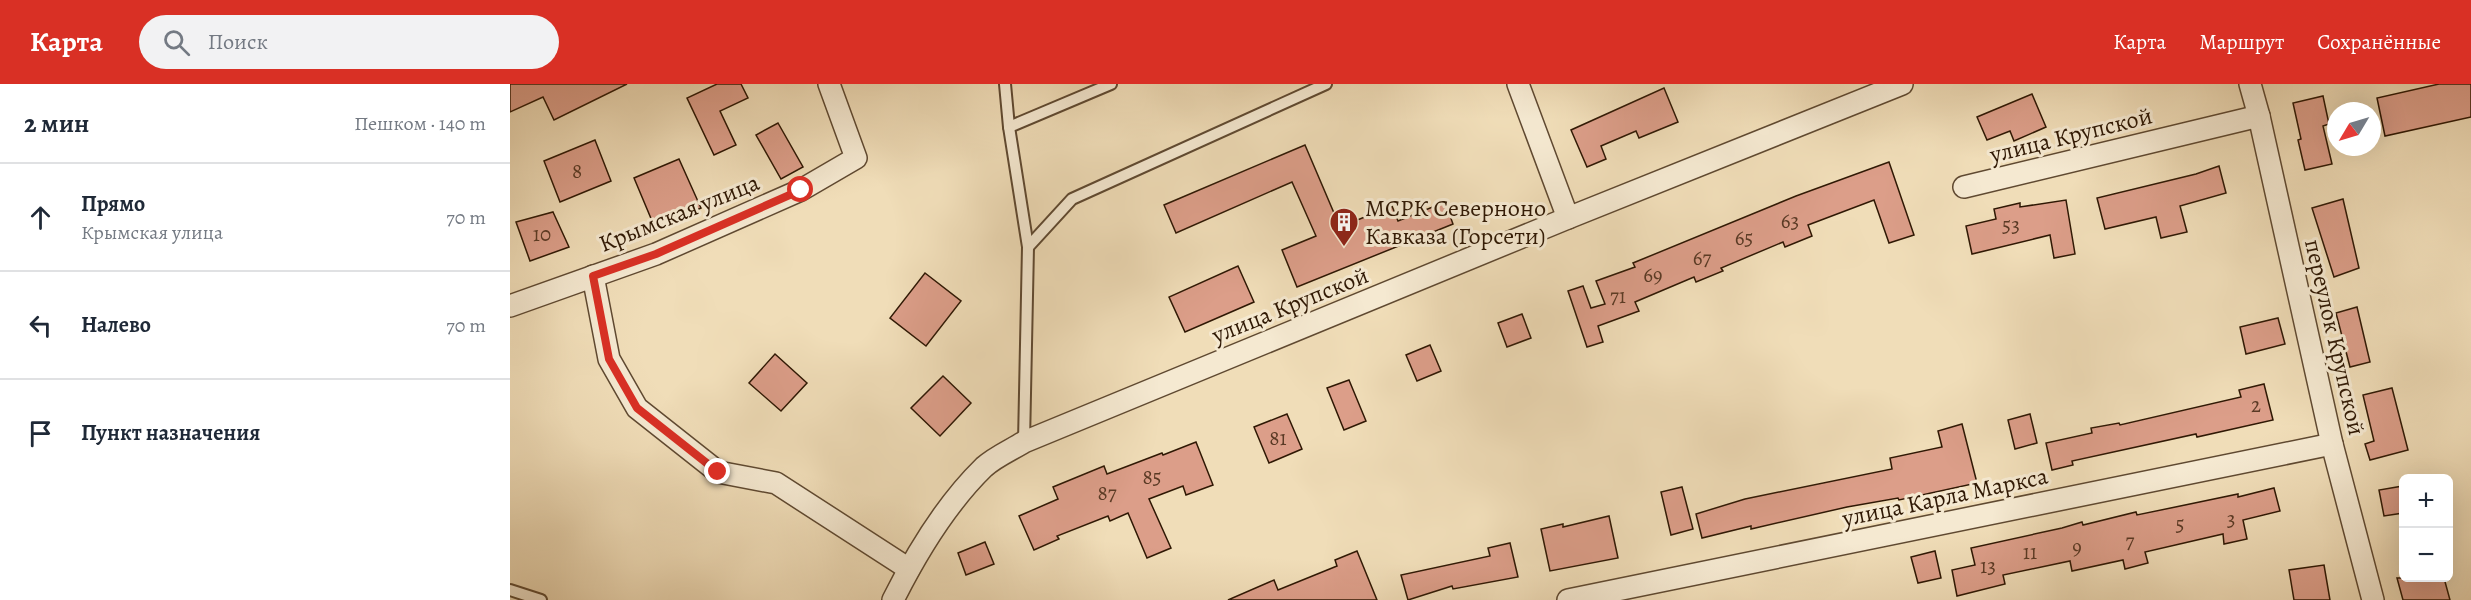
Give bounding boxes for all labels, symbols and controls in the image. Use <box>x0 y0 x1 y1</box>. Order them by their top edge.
search box <box>139 15 559 69</box>
text: Карта <box>30 23 103 61</box>
icon: search <box>160 26 193 59</box>
text: Поиск <box>208 27 268 57</box>
text: Карта <box>2113 28 2166 56</box>
text: Маршрут <box>2199 28 2284 56</box>
text: Сохранённые <box>2317 28 2441 56</box>
street label: улица Крупской <box>1986 99 2155 171</box>
north arrow <box>2327 102 2381 156</box>
text: 2 мин <box>24 106 89 141</box>
text: Пешком · 140 m <box>354 110 486 137</box>
house number: 8 <box>572 157 582 185</box>
street label: Крымская улица <box>594 166 764 260</box>
route start <box>787 176 813 202</box>
text: Прямо <box>81 189 145 219</box>
place label: МСРК Северноно Кавказа (Горсети) <box>1365 192 1546 252</box>
icon: ahead <box>24 201 57 234</box>
text: 70 m <box>446 204 486 231</box>
building icon: МСРК Северноно Кавказа (Горсети) <box>1328 206 1360 248</box>
house number: 63 <box>1781 207 1799 235</box>
house number: 53 <box>2002 211 2020 239</box>
text: Крымская улица <box>81 219 223 246</box>
house number: 10 <box>533 220 551 248</box>
house number: 65 <box>1735 224 1753 252</box>
street label: переулок Крупской <box>2297 236 2373 438</box>
house number: 67 <box>1693 244 1711 272</box>
street label: улица Крупской <box>1206 259 1373 351</box>
house number: 69 <box>1643 261 1663 289</box>
house number: 71 <box>1610 282 1626 310</box>
icon: left <box>24 309 57 342</box>
text: Налево <box>81 310 151 340</box>
text: 70 m <box>446 312 486 339</box>
house number: 2 <box>2251 391 2261 419</box>
icon: arrive <box>24 417 57 450</box>
text: Пункт назначения <box>81 418 260 448</box>
house number: 81 <box>1269 424 1287 452</box>
route end <box>704 458 730 484</box>
street label: улица Карла Маркса <box>1838 460 2051 535</box>
house number: 85 <box>1142 463 1162 491</box>
map controls <box>2399 474 2453 582</box>
button: + <box>2399 474 2453 528</box>
house number: 87 <box>1097 479 1117 507</box>
house number: 3 <box>2227 505 2235 533</box>
house number: 5 <box>2175 510 2185 538</box>
house number: 7 <box>2126 527 2135 555</box>
button: − <box>2399 528 2453 582</box>
house number: 9 <box>2072 533 2082 561</box>
house number: 11 <box>2023 538 2037 566</box>
house number: 13 <box>1980 552 1996 580</box>

